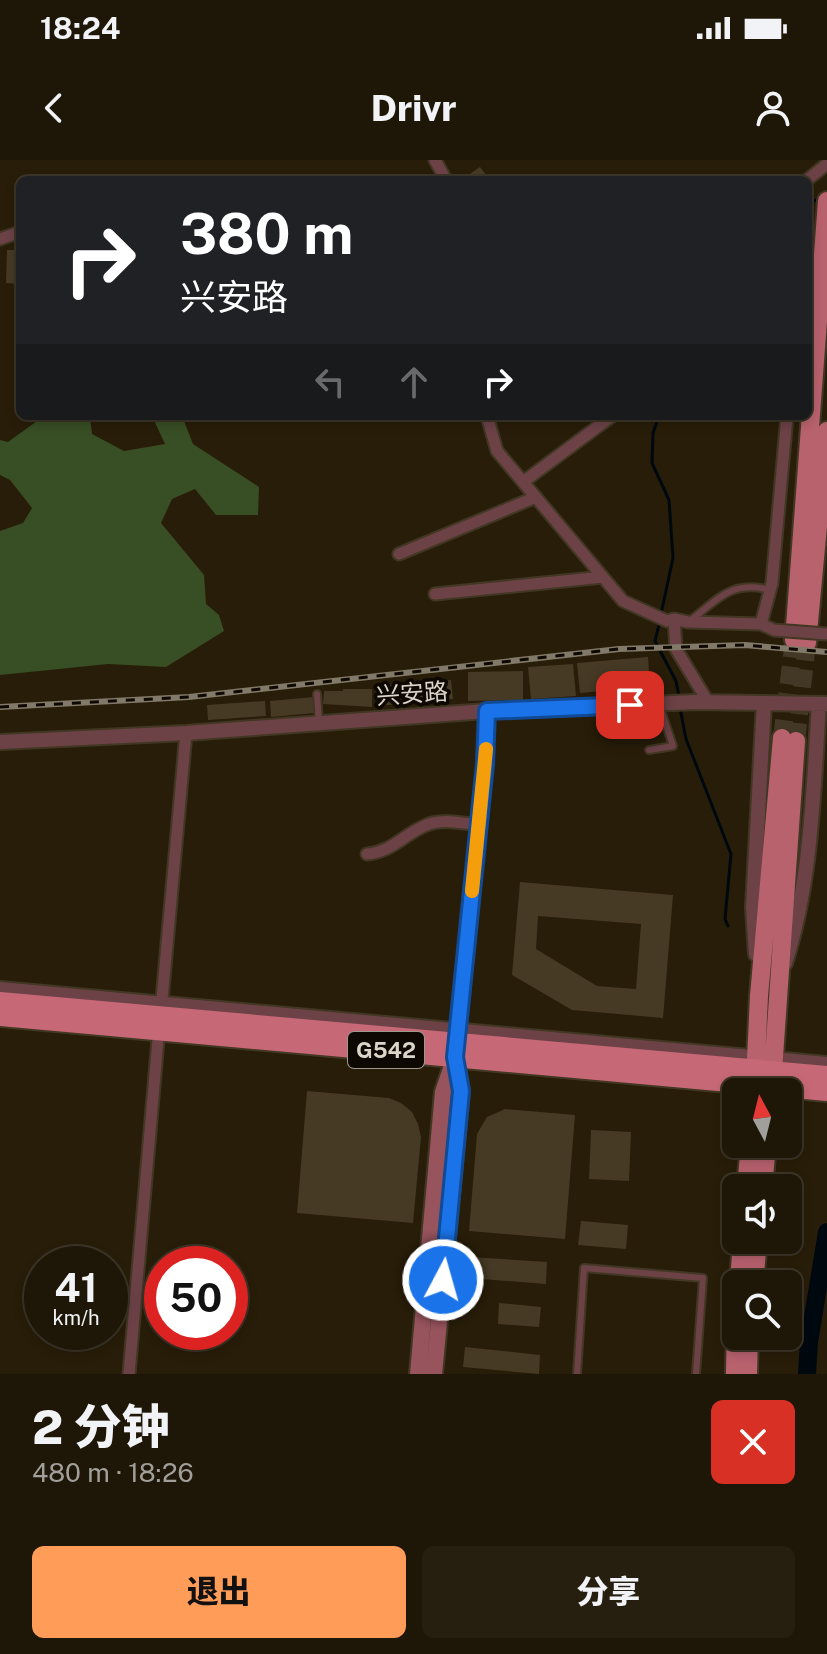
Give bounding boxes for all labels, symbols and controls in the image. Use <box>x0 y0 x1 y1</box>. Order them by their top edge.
text: 18:24 <box>40 10 120 46</box>
icon: back <box>32 86 76 130</box>
icon: person <box>751 86 795 130</box>
text: Drivr <box>371 87 456 129</box>
text: 380 m <box>180 201 353 267</box>
icon: right <box>48 208 152 312</box>
text: 兴安路 <box>180 276 288 318</box>
icon: left <box>308 360 352 404</box>
icon: ahead <box>392 360 436 404</box>
icon: right <box>476 360 520 404</box>
pin <box>596 671 664 739</box>
street label: 兴安路 <box>375 677 449 709</box>
icon: arrive <box>608 683 652 727</box>
road number: G542 <box>348 1032 424 1068</box>
north arrow <box>722 1078 802 1158</box>
map controls <box>722 1078 802 1350</box>
button: sound <box>722 1174 802 1254</box>
position arrow <box>401 1238 485 1322</box>
speed limit sign: 50 <box>144 1246 248 1350</box>
text: 41 <box>54 1264 98 1311</box>
button: search <box>722 1270 802 1350</box>
text: km/h <box>52 1306 100 1330</box>
text: 2 分钟 <box>32 1398 170 1455</box>
button: close <box>711 1400 795 1484</box>
text: 480 m · 18:26 <box>32 1457 194 1488</box>
button: 退出 <box>32 1546 406 1638</box>
button: 分享 <box>422 1546 795 1638</box>

